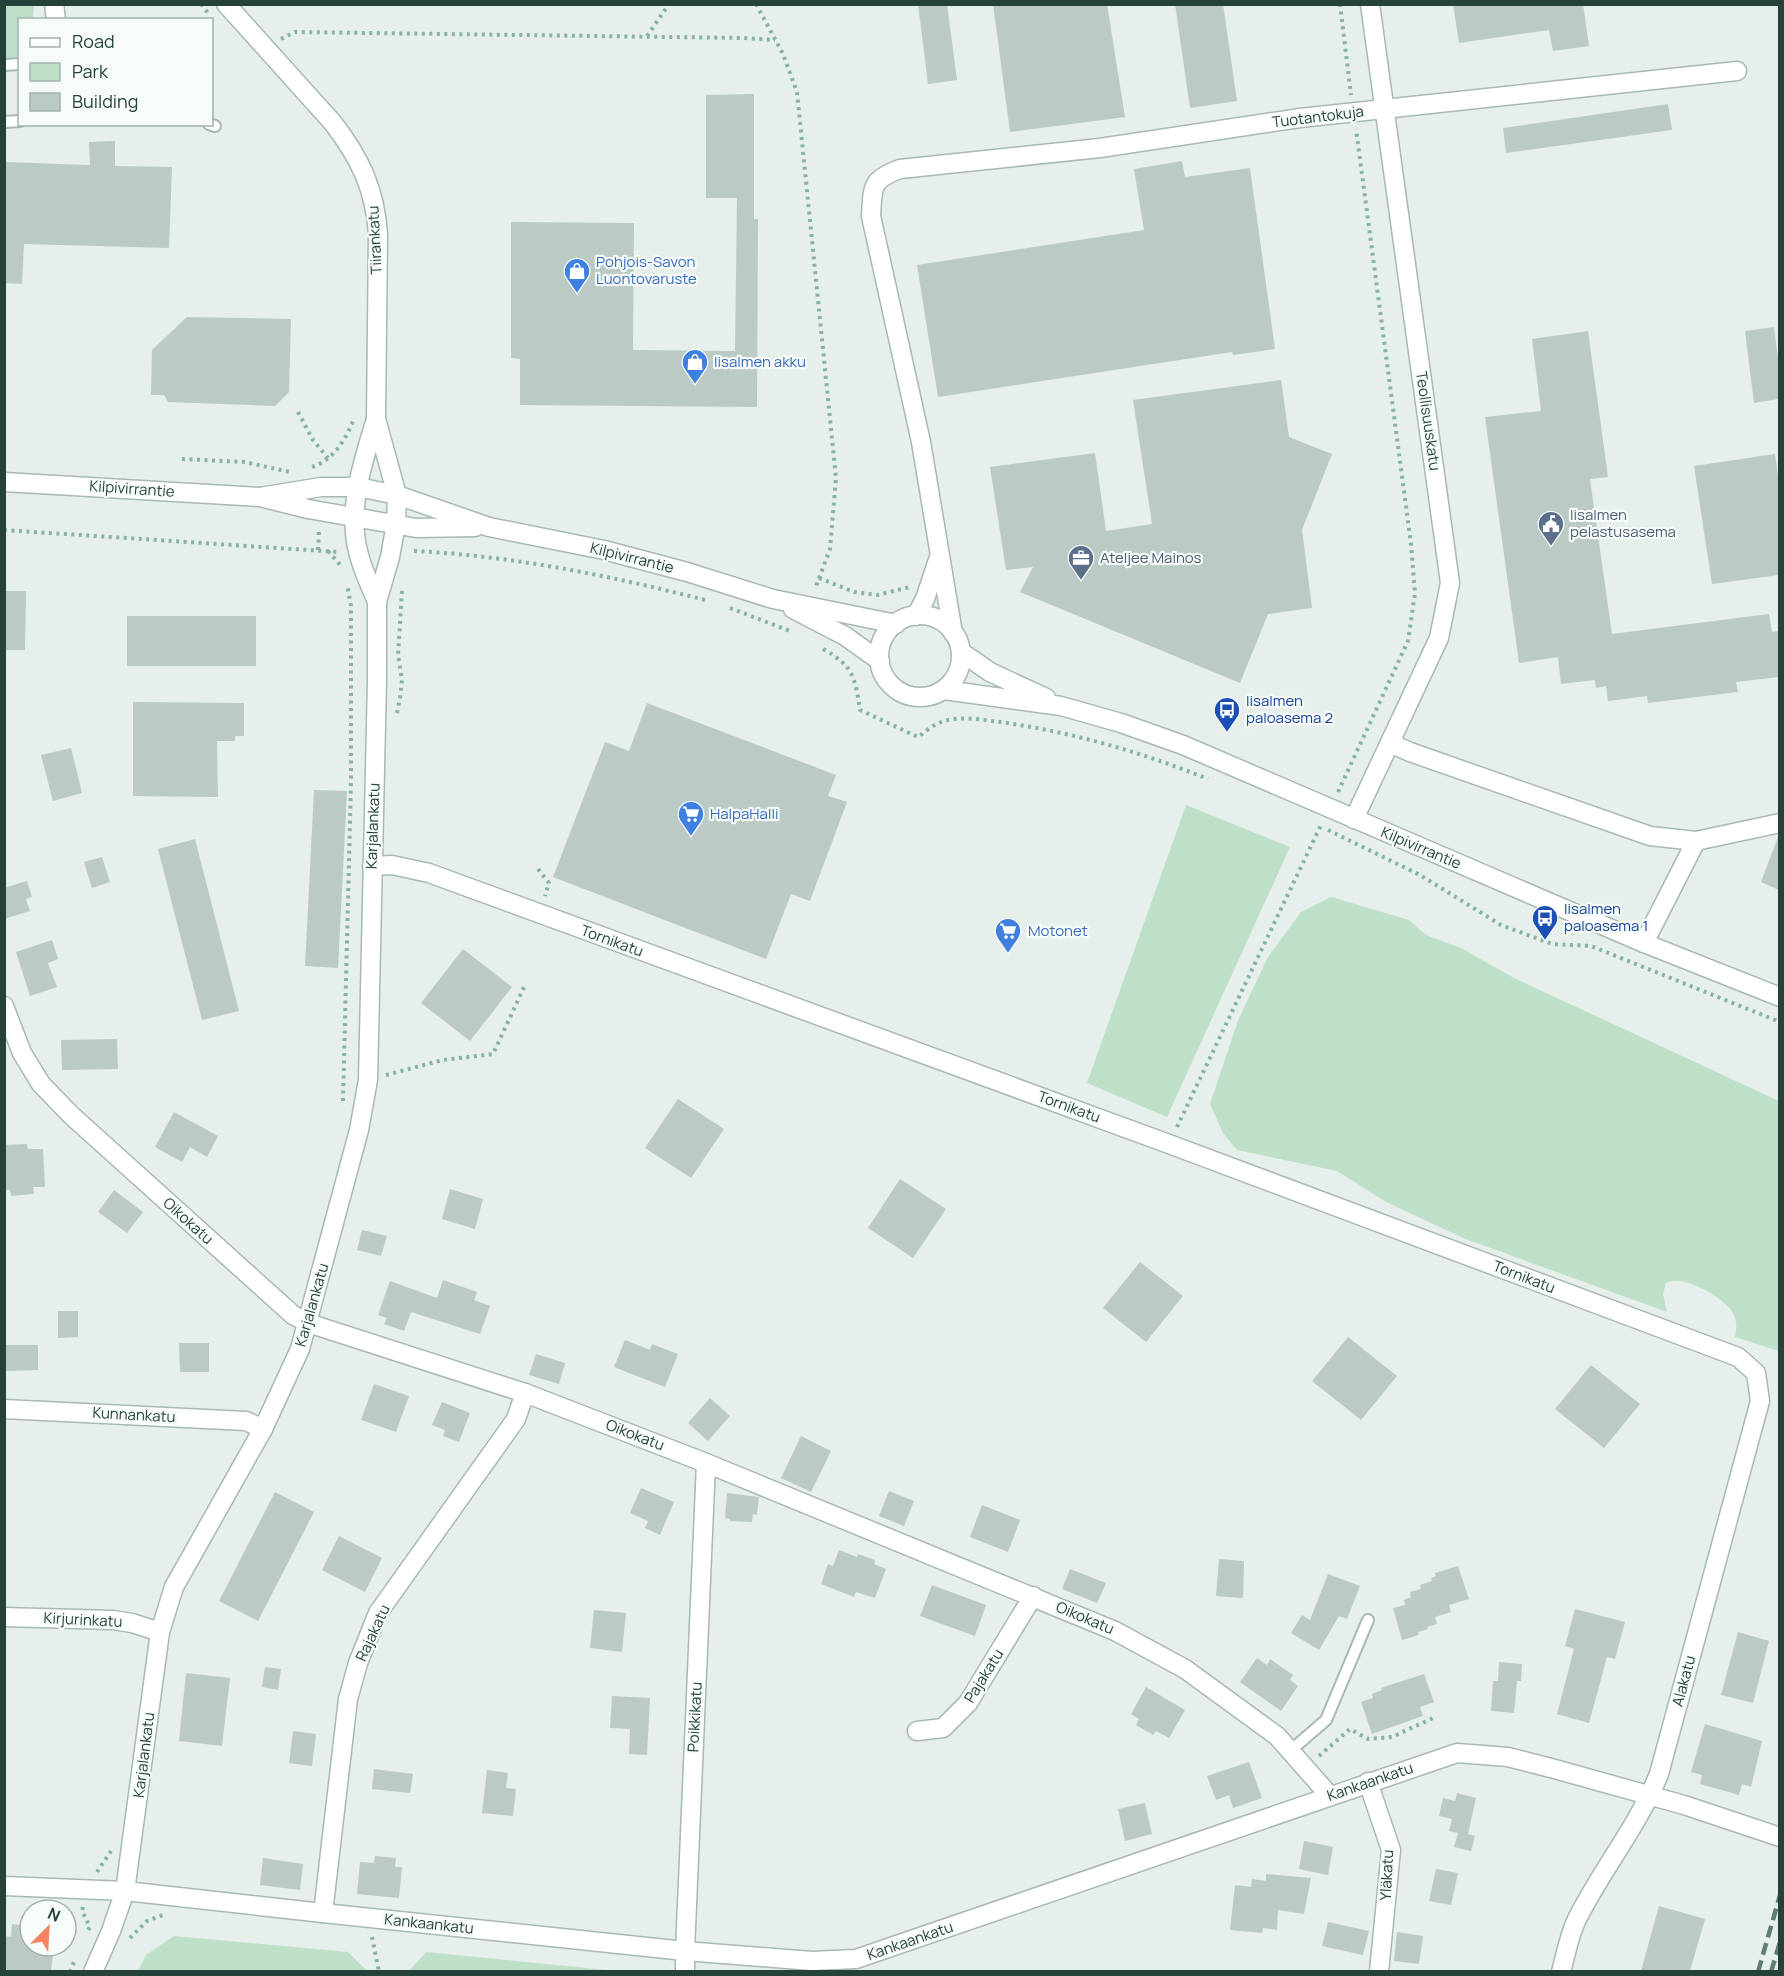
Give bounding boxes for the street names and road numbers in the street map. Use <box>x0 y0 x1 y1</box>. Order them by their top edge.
street label: Tuotantokuja <box>1271 100 1365 133</box>
street label: Tiirankatu <box>362 205 387 275</box>
street label: Teollisuuskatu <box>1411 370 1446 472</box>
street label: Kilpivirrantie <box>89 475 176 502</box>
street label: Kilpivirrantie <box>588 537 676 578</box>
street label: Karjalankatu <box>361 783 384 869</box>
street label: Kilpivirrantie <box>1378 821 1465 874</box>
street label: Tornikatu <box>578 920 646 962</box>
street label: Tornikatu <box>1035 1086 1103 1128</box>
street label: Oikokatu <box>159 1192 218 1249</box>
street label: Tornikatu <box>1490 1255 1558 1298</box>
street label: Karjalankatu <box>290 1261 333 1349</box>
street label: Kunnankatu <box>92 1402 176 1427</box>
street label: Oikokatu <box>603 1414 668 1455</box>
street label: Oikokatu <box>1053 1596 1117 1639</box>
street label: Rajakatu <box>350 1601 395 1665</box>
street label: Kirjurinkatu <box>43 1607 123 1632</box>
street label: Pajakatu <box>959 1645 1008 1707</box>
street label: Alakatu <box>1667 1653 1700 1709</box>
street label: Poikkikatu <box>682 1681 707 1753</box>
street label: Karjalankatu <box>128 1711 159 1799</box>
street label: Kankaankatu <box>1324 1757 1416 1806</box>
street label: Yläkatu <box>1375 1849 1398 1901</box>
street label: Kankaankatu <box>383 1908 475 1939</box>
street label: Kankaankatu <box>864 1916 956 1965</box>

